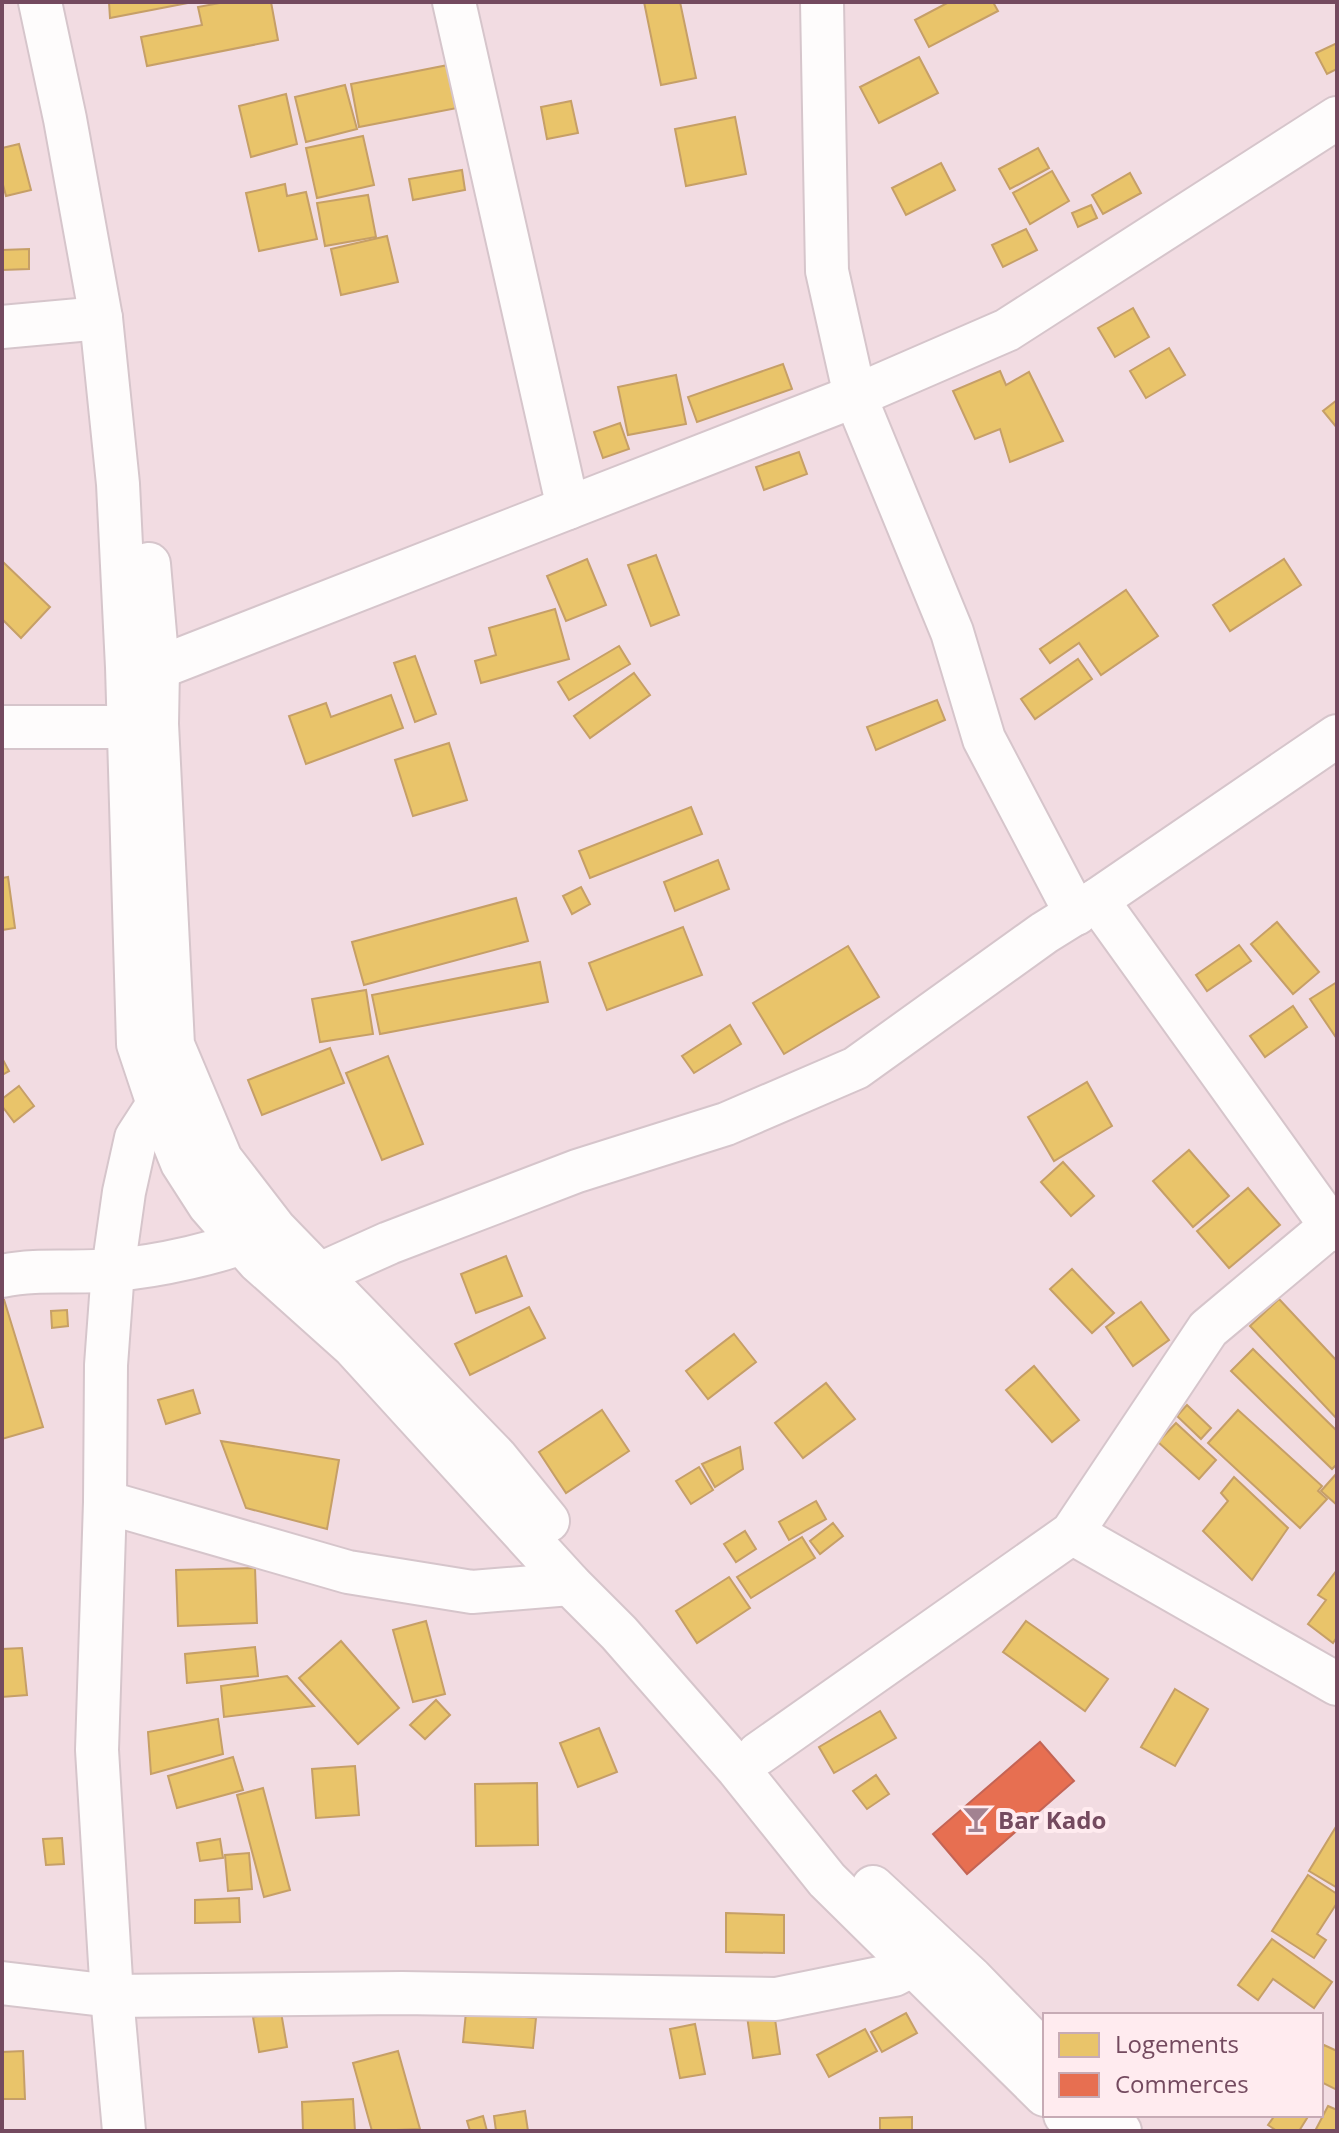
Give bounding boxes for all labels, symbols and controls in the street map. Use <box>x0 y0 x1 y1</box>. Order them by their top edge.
place label: Bar Kado <box>998 1803 1106 1836</box>
bar icon: Bar Kado <box>961 1804 991 1834</box>
legend <box>1043 2013 1323 2117</box>
text: Logements <box>1115 2027 1239 2060</box>
text: Commerces <box>1115 2067 1249 2100</box>

